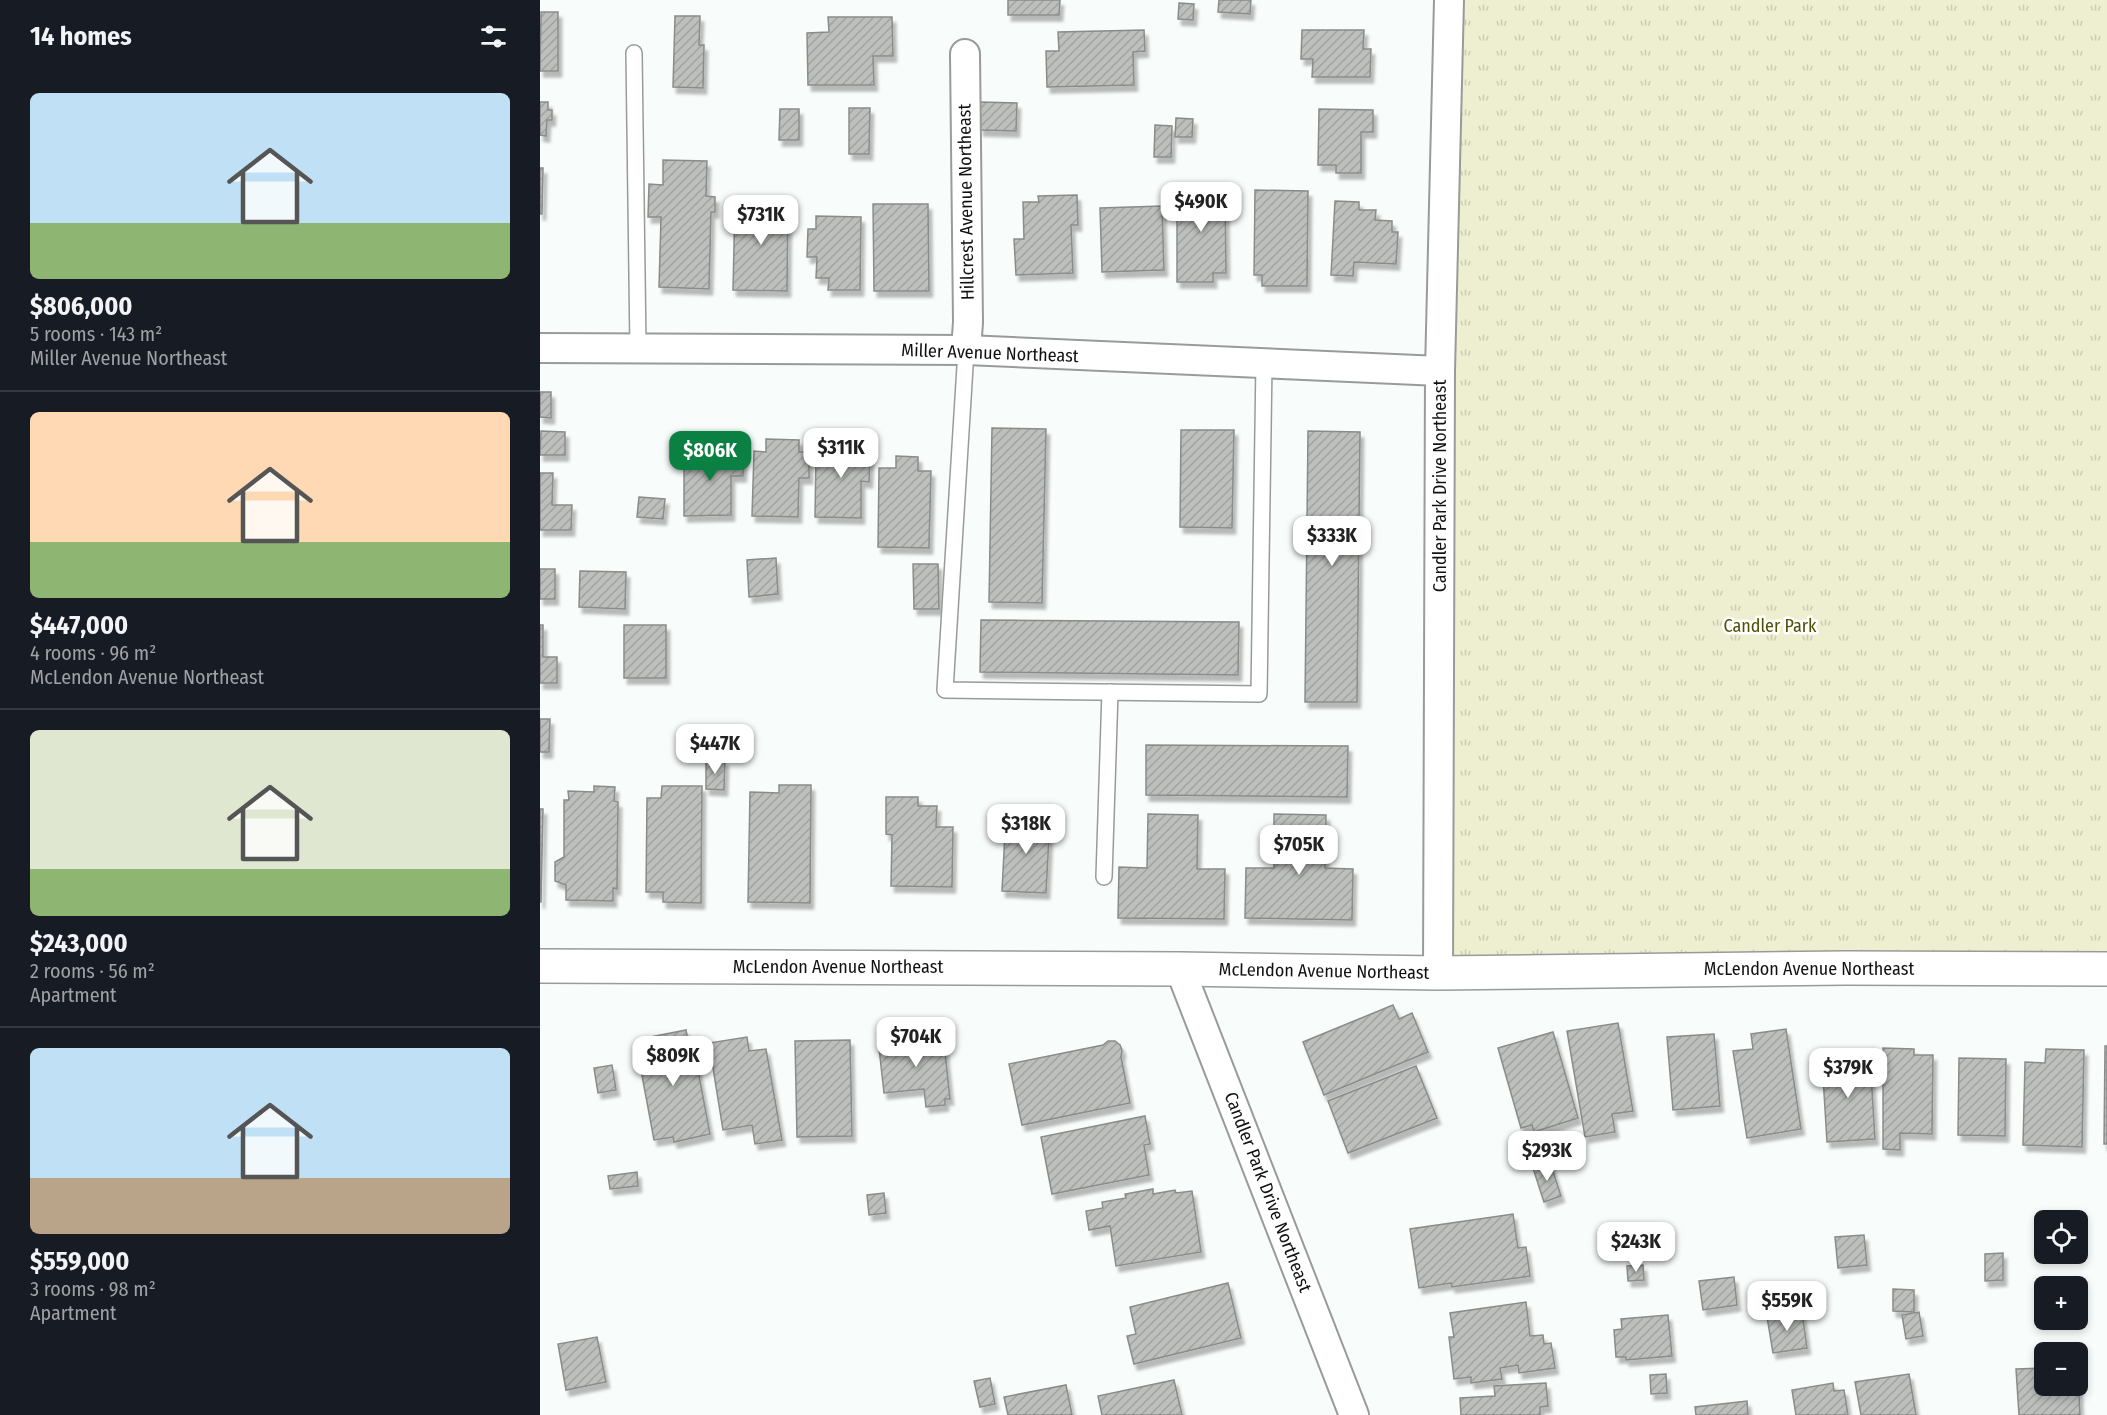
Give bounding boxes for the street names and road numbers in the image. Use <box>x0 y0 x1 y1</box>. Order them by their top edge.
street label: Hillcrest Avenue Northeast <box>953 104 979 300</box>
street label: Miller Avenue Northeast <box>901 339 1079 367</box>
street label: Candler Park Drive Northeast <box>1429 380 1451 592</box>
street label: McLendon Avenue Northeast <box>733 956 943 978</box>
street label: McLendon Avenue Northeast <box>1218 958 1430 984</box>
street label: McLendon Avenue Northeast <box>1704 958 1914 980</box>
street label: Candler Park Drive Northeast <box>1220 1089 1316 1295</box>

